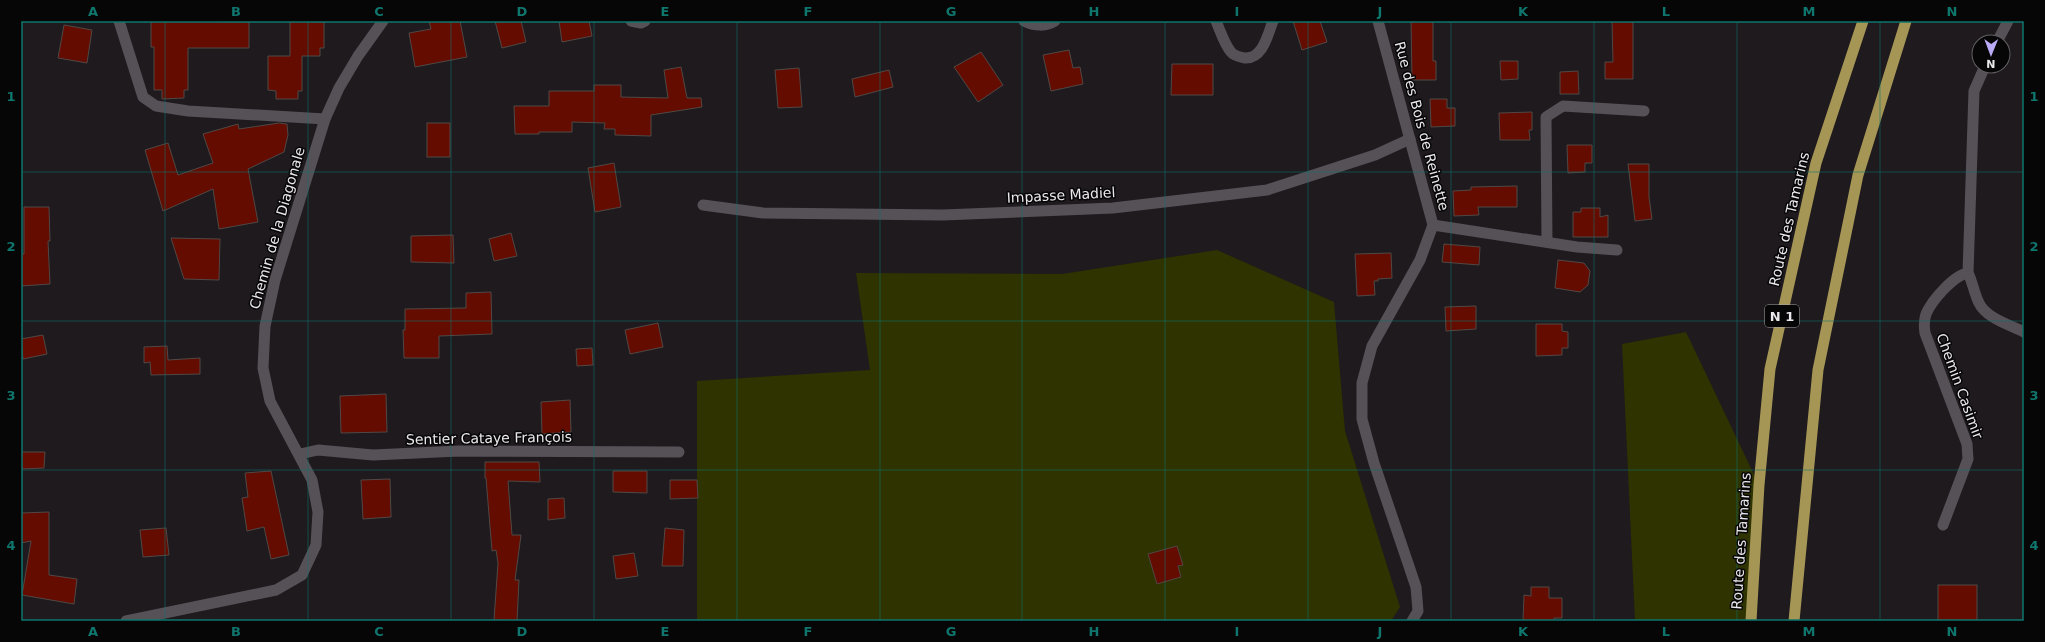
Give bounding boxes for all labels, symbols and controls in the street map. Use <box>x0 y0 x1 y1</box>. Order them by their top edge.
text: A <box>88 4 98 19</box>
text: B <box>231 4 241 19</box>
text: C <box>374 4 384 19</box>
text: D <box>517 4 528 19</box>
text: E <box>661 4 669 19</box>
text: F <box>804 4 812 19</box>
text: G <box>946 4 956 19</box>
text: H <box>1089 4 1099 19</box>
text: I <box>1235 4 1239 19</box>
text: J <box>1377 4 1382 19</box>
text: K <box>1518 4 1529 19</box>
text: L <box>1662 4 1670 19</box>
text: M <box>1803 4 1815 19</box>
text: N <box>1947 4 1957 19</box>
north arrow <box>1971 34 2011 74</box>
street label: Rue des Bois de Reinette <box>1392 40 1452 212</box>
text: N <box>1986 57 1996 70</box>
text: 1 <box>6 89 16 104</box>
text: 1 <box>2029 89 2039 104</box>
street label: Chemin de la Diagonale <box>246 145 308 311</box>
street label: Route des Tamarins <box>1766 150 1812 288</box>
street label: Impasse Madiel <box>1006 184 1116 206</box>
text: 2 <box>6 239 16 254</box>
text: 2 <box>2029 239 2039 254</box>
road number: N 1 <box>1765 305 1799 327</box>
street label: Chemin Casimir <box>1934 331 1987 441</box>
text: 3 <box>6 388 16 403</box>
text: 3 <box>2029 388 2039 403</box>
street label: Sentier Cataye François <box>406 429 572 447</box>
street label: Route des Tamarins <box>1728 472 1754 610</box>
text: 4 <box>6 538 16 553</box>
text: 4 <box>2029 538 2039 553</box>
text: A <box>88 624 98 639</box>
text: B <box>231 624 241 639</box>
text: C <box>374 624 384 639</box>
text: D <box>517 624 528 639</box>
text: E <box>661 624 669 639</box>
text: F <box>804 624 812 639</box>
text: G <box>946 624 956 639</box>
text: H <box>1089 624 1099 639</box>
text: I <box>1235 624 1239 639</box>
text: J <box>1377 624 1382 639</box>
text: K <box>1518 624 1529 639</box>
text: L <box>1662 624 1670 639</box>
text: M <box>1803 624 1815 639</box>
text: N <box>1947 624 1957 639</box>

